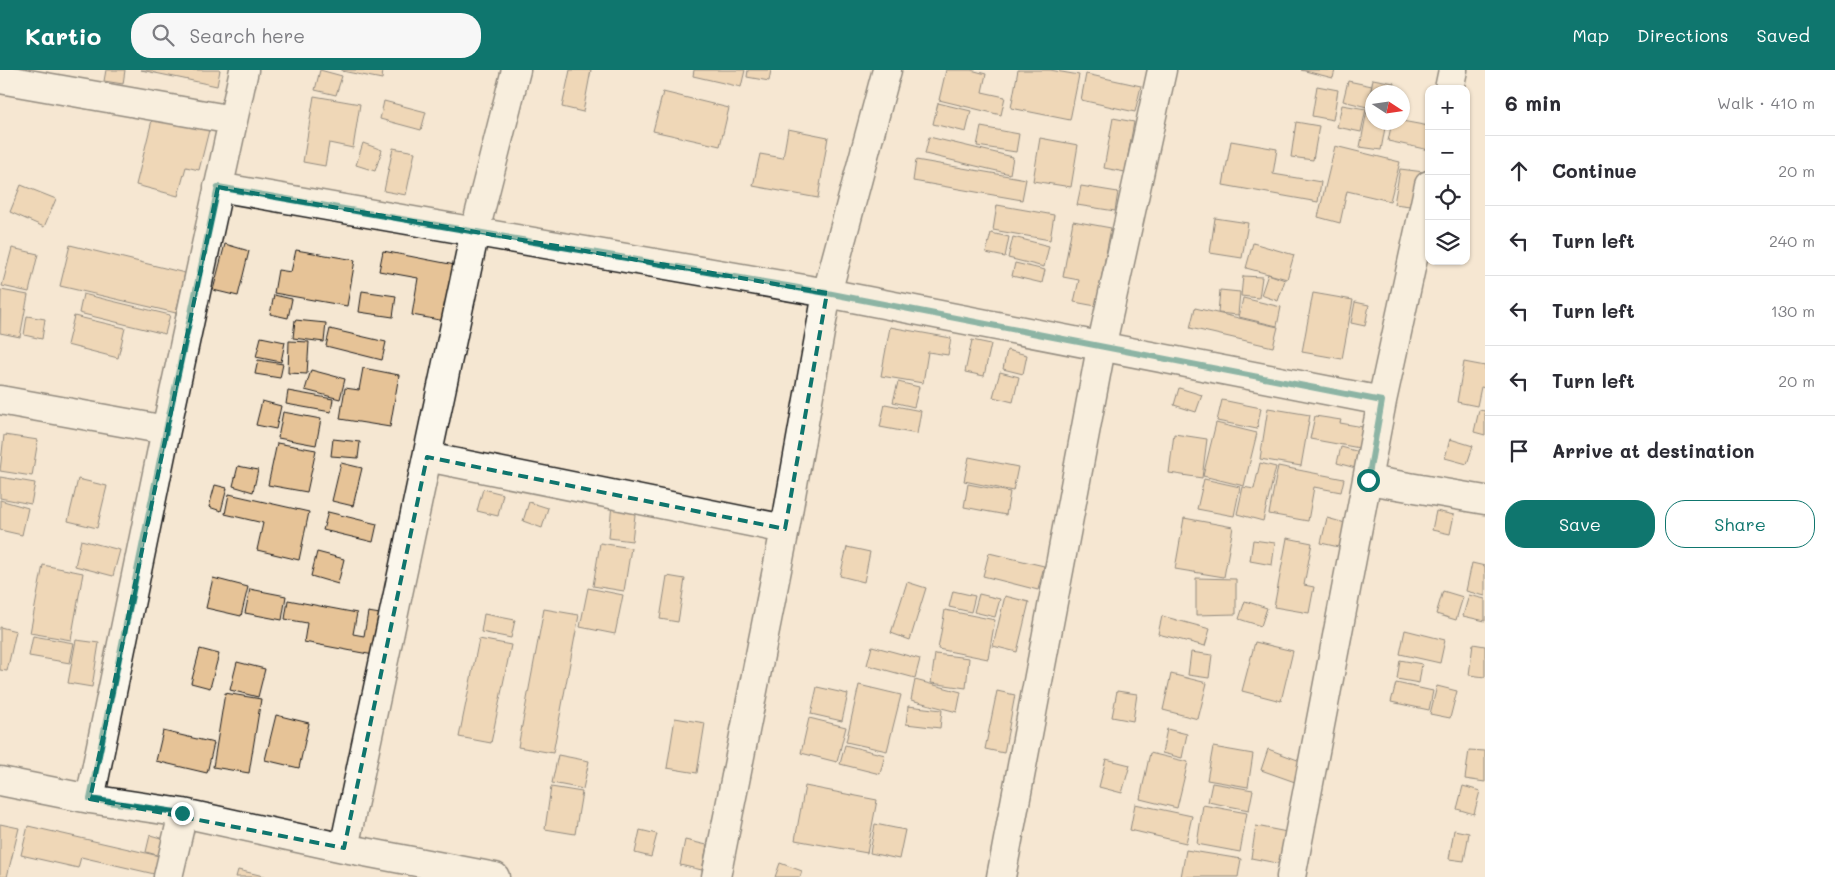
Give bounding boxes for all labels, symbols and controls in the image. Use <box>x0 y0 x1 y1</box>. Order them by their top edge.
search box <box>131 13 481 58</box>
text: Kartio <box>25 20 101 51</box>
icon: search <box>149 21 177 49</box>
text: Search here <box>189 23 305 48</box>
text: Map <box>1572 23 1609 47</box>
text: Directions <box>1637 23 1729 47</box>
text: Saved <box>1757 23 1810 47</box>
north arrow <box>1365 85 1410 130</box>
map controls <box>1425 85 1470 265</box>
button: + <box>1425 85 1470 130</box>
text: 6 min <box>1505 89 1561 116</box>
text: Walk · 410 m <box>1717 92 1815 113</box>
button: − <box>1425 130 1470 175</box>
icon: ahead <box>1505 157 1533 185</box>
text: Continue <box>1552 158 1637 183</box>
text: 20 m <box>1778 160 1815 181</box>
button: locate <box>1425 175 1470 220</box>
button: layers <box>1425 220 1470 265</box>
icon: left <box>1505 227 1533 255</box>
text: Turn left <box>1552 228 1635 253</box>
text: 240 m <box>1769 230 1815 251</box>
icon: left <box>1505 297 1533 325</box>
text: Turn left <box>1552 298 1635 323</box>
text: 130 m <box>1771 300 1815 321</box>
icon: left <box>1505 367 1533 395</box>
text: Turn left <box>1552 368 1635 393</box>
text: 20 m <box>1778 370 1815 391</box>
icon: arrive <box>1505 437 1533 465</box>
text: Arrive at destination <box>1552 438 1755 463</box>
route start <box>1357 469 1380 492</box>
button: Save <box>1505 500 1655 548</box>
button: Share <box>1665 500 1815 548</box>
route end <box>171 802 194 825</box>

